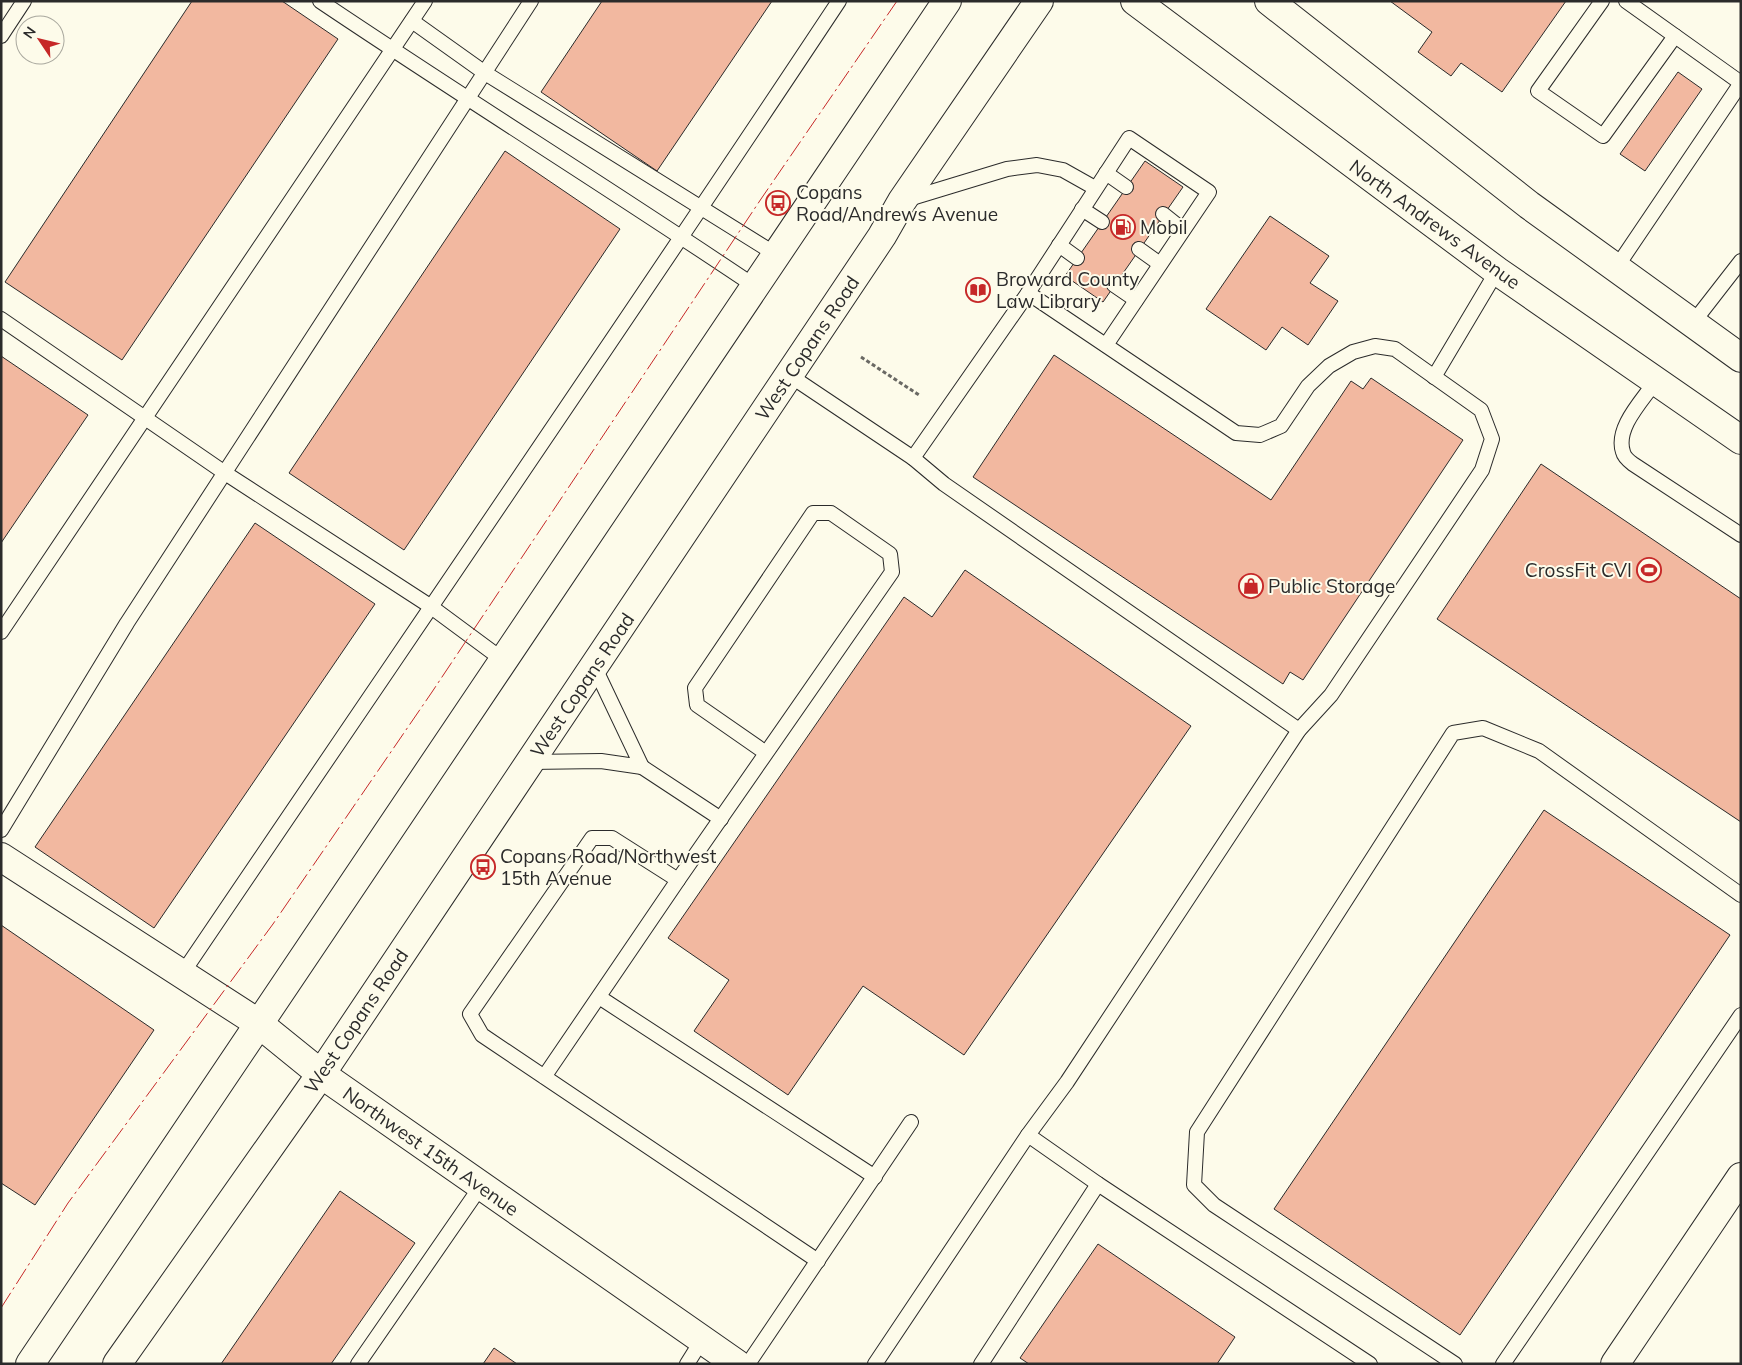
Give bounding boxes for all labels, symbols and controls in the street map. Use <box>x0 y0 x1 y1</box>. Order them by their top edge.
north arrow <box>15 15 65 65</box>
text: N <box>19 23 40 42</box>
street label: North Andrews Avenue <box>1345 154 1525 294</box>
place label: Copans Road/Andrews Avenue <box>796 180 998 226</box>
bus stop icon: Copans Road/Andrews Avenue <box>765 190 791 216</box>
fuel station icon: Mobil <box>1110 214 1136 240</box>
place label: Mobil <box>1140 215 1188 239</box>
place label: Broward County Law Library <box>996 267 1139 313</box>
street label: West Copans Road <box>750 271 864 425</box>
library icon: Broward County Law Library <box>965 277 991 303</box>
sports icon: CrossFit CVI <box>1636 557 1662 583</box>
place label: CrossFit CVI <box>1525 558 1632 582</box>
shop icon: Public Storage <box>1238 573 1264 599</box>
place label: Public Storage <box>1268 574 1395 598</box>
street label: West Copans Road <box>525 608 639 762</box>
place label: Copans Road/Northwest 15th Avenue <box>500 844 717 890</box>
bus stop icon: Copans Road/Northwest 15th Avenue <box>470 854 496 880</box>
street label: West Copans Road <box>299 944 413 1098</box>
street label: Northwest 15th Avenue <box>338 1081 524 1221</box>

